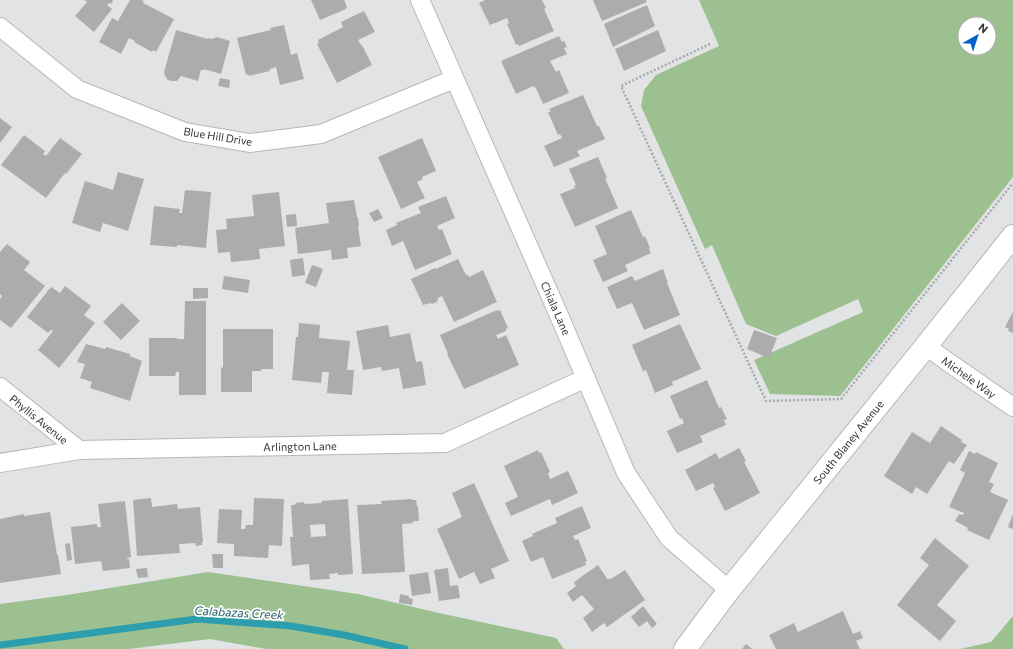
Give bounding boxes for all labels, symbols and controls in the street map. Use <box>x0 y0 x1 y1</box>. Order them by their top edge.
north arrow <box>957 16 997 56</box>
text: N <box>976 20 991 35</box>
street label: Blue Hill Drive <box>183 124 253 148</box>
street label: Chiala Lane <box>538 279 574 337</box>
street label: Michele Way <box>939 353 999 401</box>
street label: Phyllis Avenue <box>7 392 71 447</box>
street label: South Blaney Avenue <box>810 397 886 487</box>
street label: Arlington Lane <box>263 439 337 453</box>
water label: Calabazas Creek <box>194 603 284 621</box>

